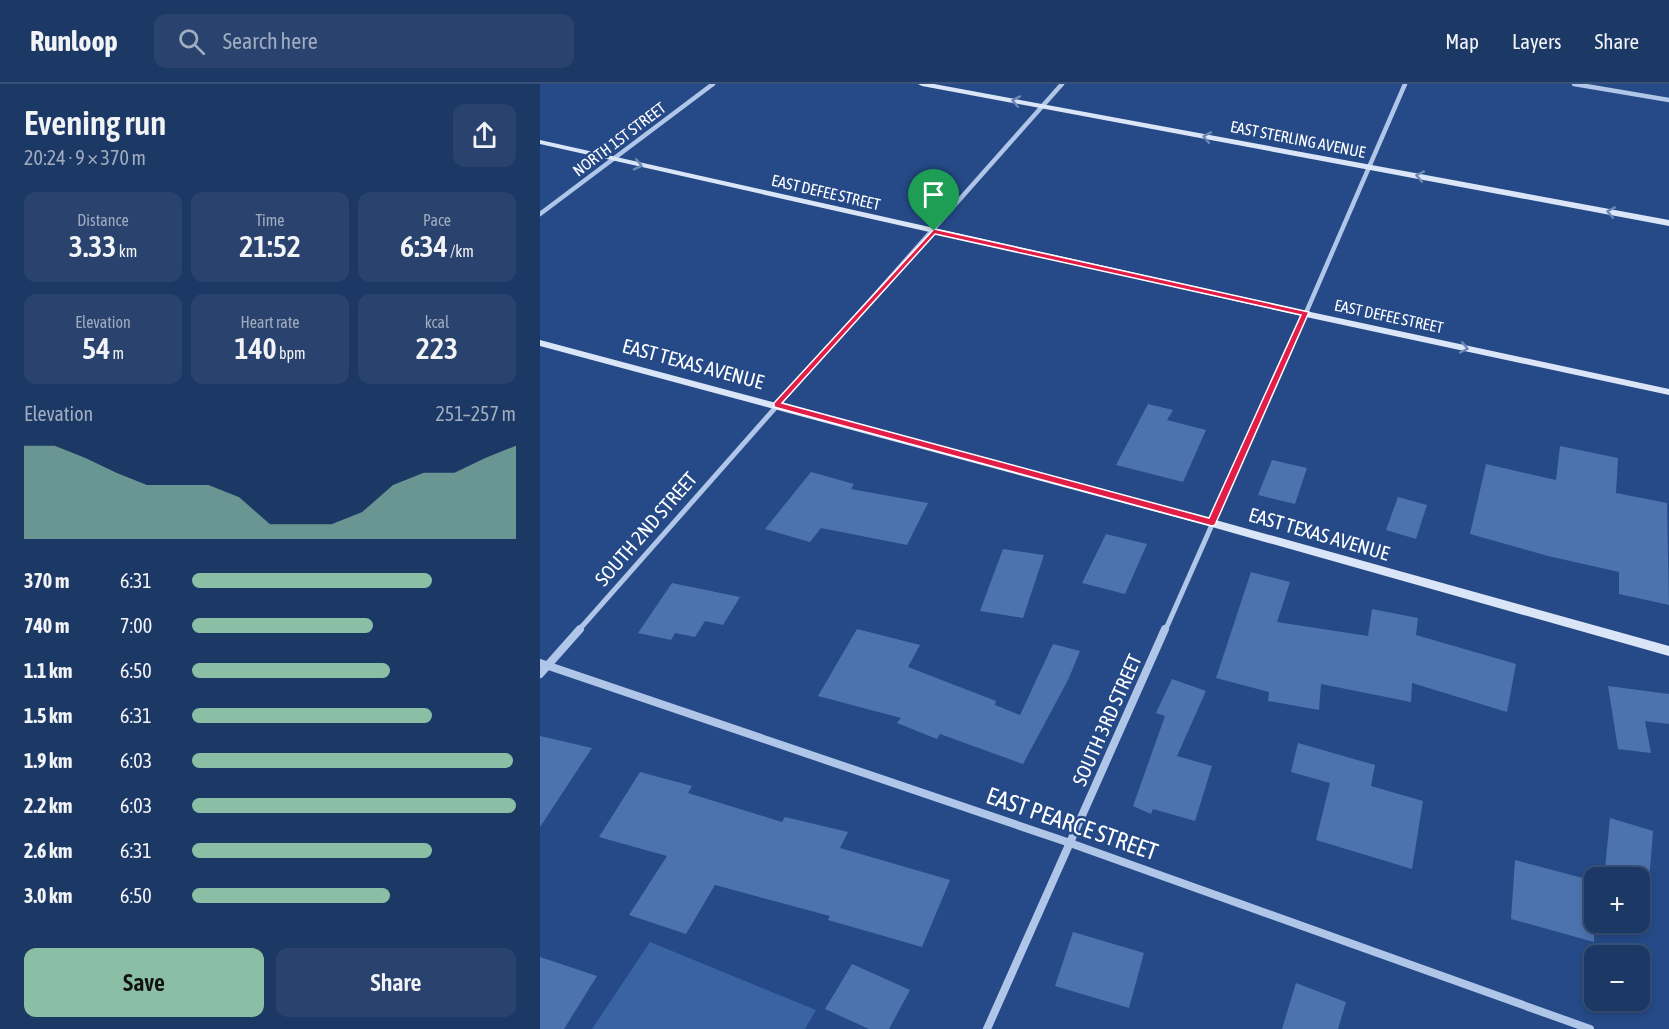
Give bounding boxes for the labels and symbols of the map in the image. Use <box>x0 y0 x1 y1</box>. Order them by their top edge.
one-way arrow <box>1011 96 1020 108</box>
street label: NORTH 1ST STREET <box>569 98 669 180</box>
street label: EAST STERLING AVENUE <box>1229 117 1367 161</box>
one-way arrow <box>1203 131 1213 144</box>
one-way arrow <box>633 157 643 170</box>
pin <box>908 169 959 231</box>
one-way arrow <box>1415 170 1425 183</box>
street label: EAST DEFEE STREET <box>770 171 882 213</box>
one-way arrow <box>1607 206 1617 219</box>
street label: EAST DEFEE STREET <box>1333 296 1445 336</box>
street label: EAST TEXAS AVENUE <box>620 334 767 394</box>
one-way arrow <box>1459 341 1469 354</box>
street label: SOUTH 2ND STREET <box>590 467 701 590</box>
street label: EAST TEXAS AVENUE <box>1246 502 1393 565</box>
street label: SOUTH 3RD STREET <box>1067 650 1146 789</box>
street label: EAST PEARCE STREET <box>983 782 1162 866</box>

